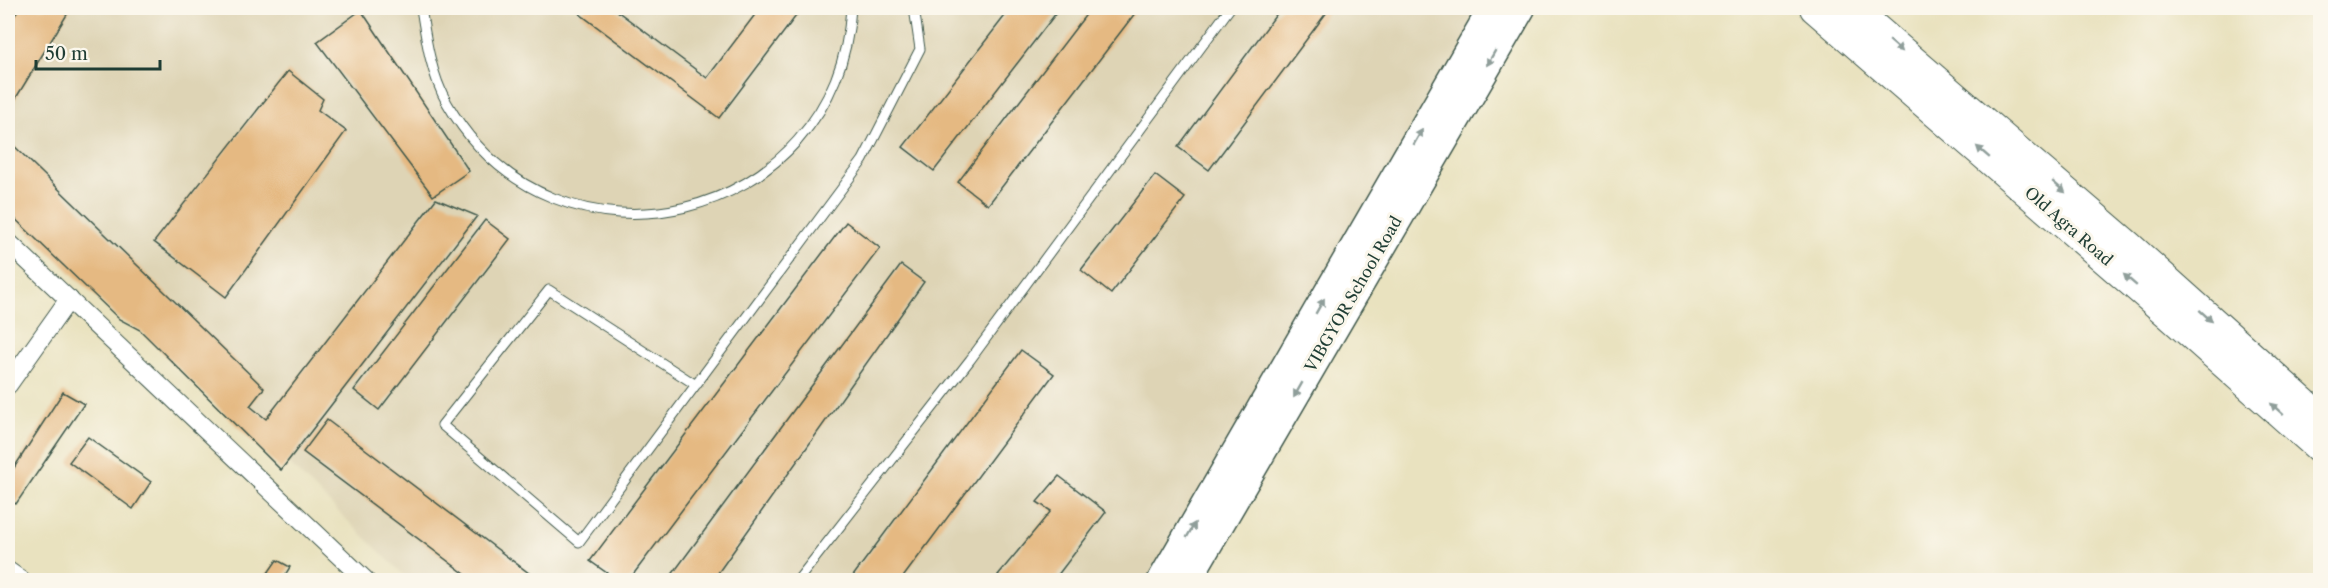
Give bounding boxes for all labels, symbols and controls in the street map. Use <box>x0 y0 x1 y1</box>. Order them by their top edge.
scale bar <box>36 33 160 71</box>
one-way arrow <box>1888 39 1903 52</box>
text: 50 m <box>45 43 88 65</box>
one-way arrow <box>1486 50 1496 67</box>
one-way arrow <box>1412 129 1423 145</box>
one-way arrow <box>1976 146 1991 159</box>
one-way arrow <box>2051 180 2066 193</box>
street label: Old Agra Road <box>2021 182 2117 270</box>
street label: VIBGYOR School Road <box>1300 212 1406 376</box>
one-way arrow <box>2123 273 2138 287</box>
one-way arrow <box>1315 297 1325 314</box>
one-way arrow <box>2198 309 2213 322</box>
one-way arrow <box>1292 382 1303 398</box>
one-way arrow <box>2270 403 2285 416</box>
one-way arrow <box>1186 522 1197 538</box>

